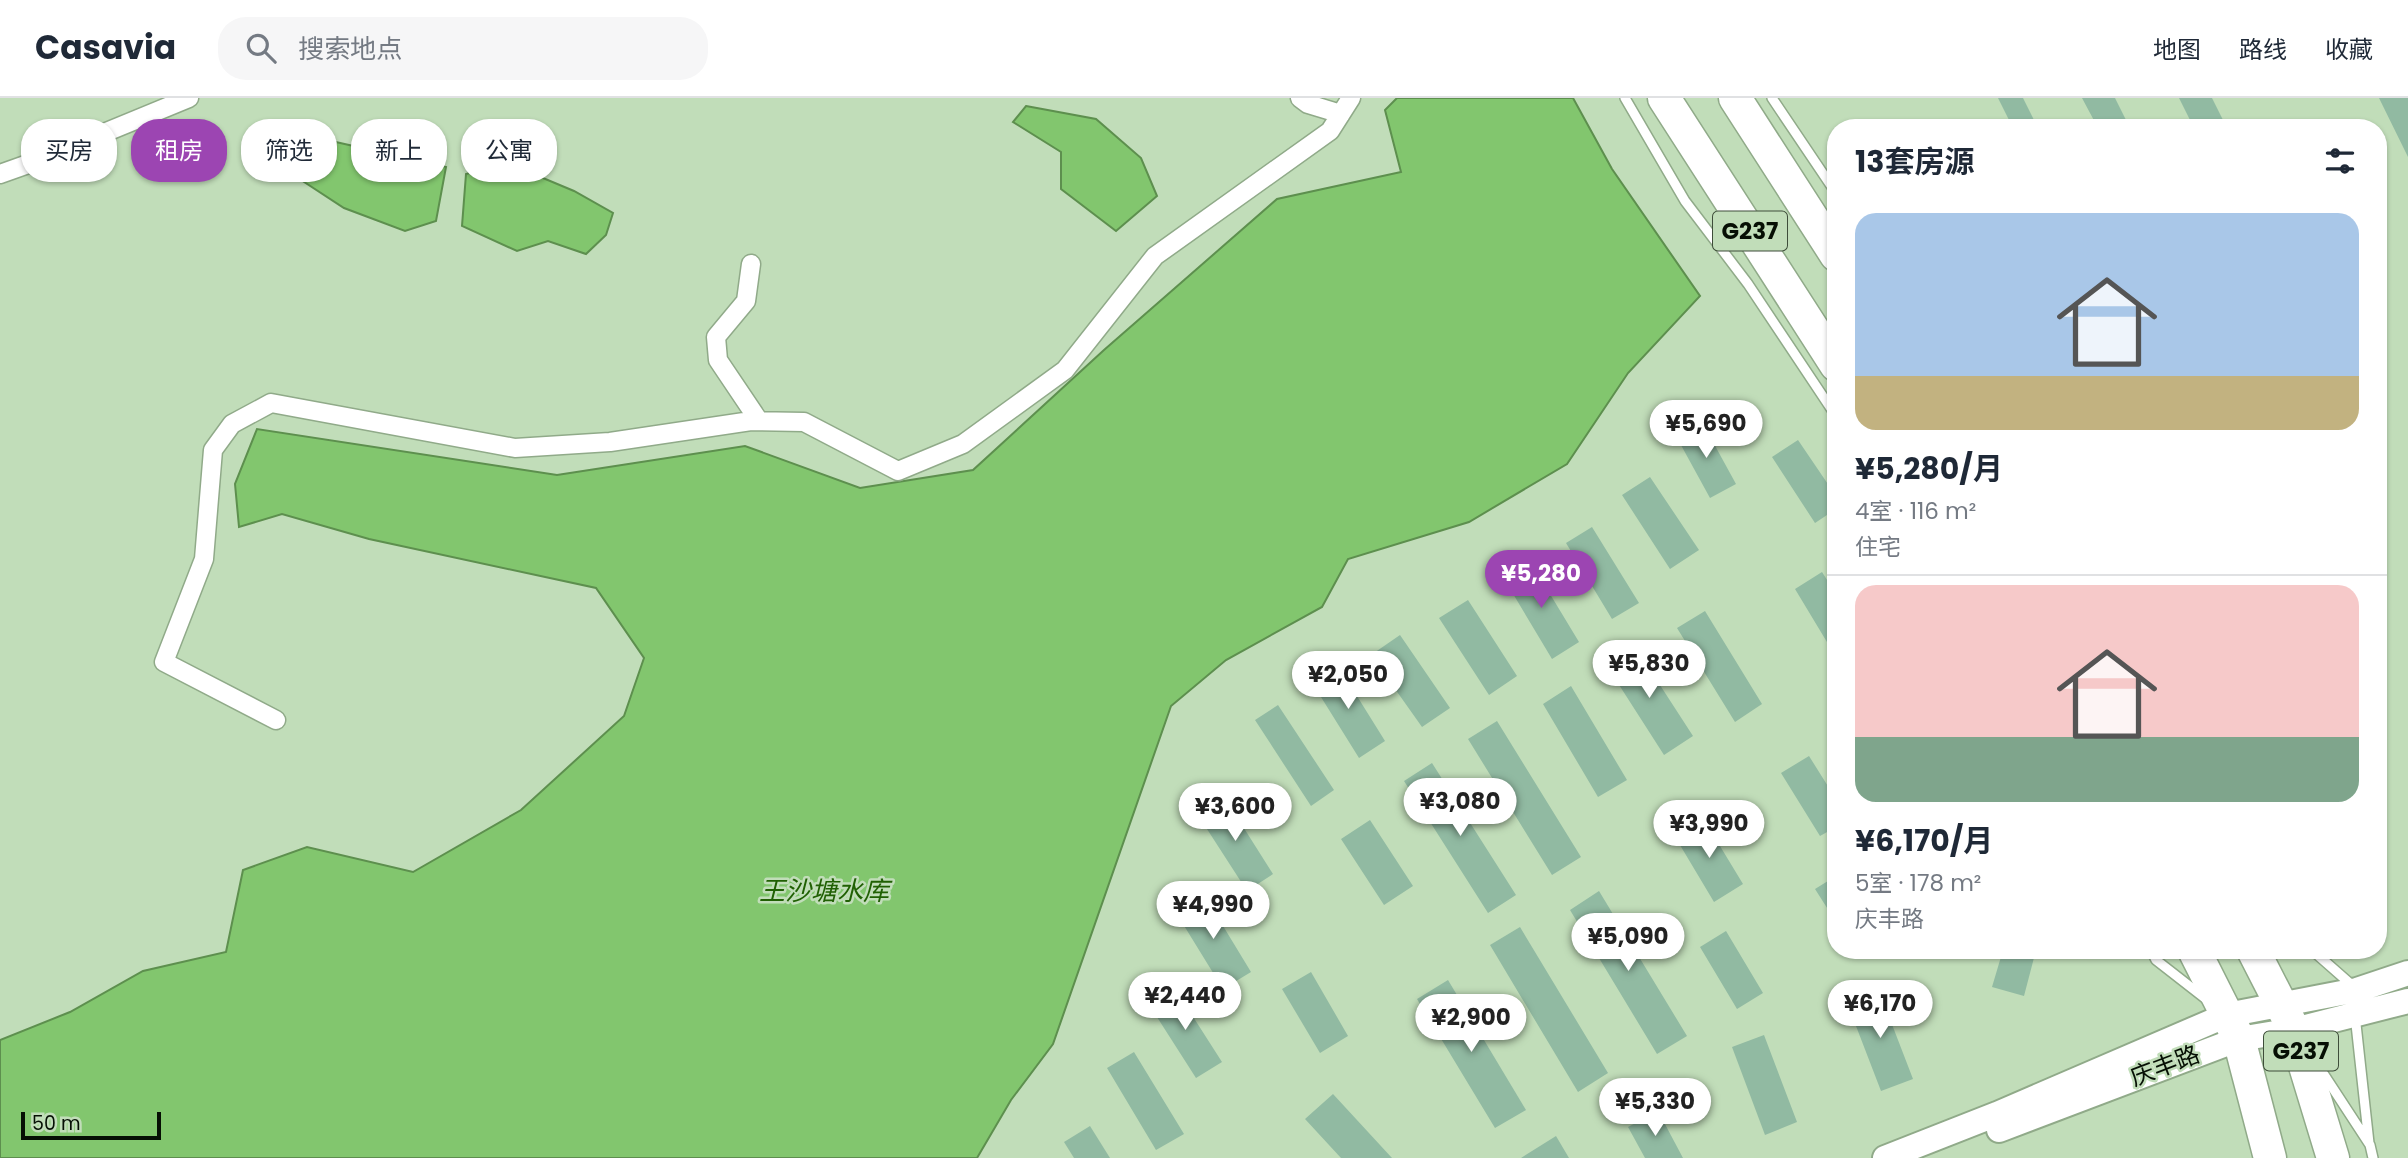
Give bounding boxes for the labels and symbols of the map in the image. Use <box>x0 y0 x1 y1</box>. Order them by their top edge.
road number: G237 <box>1713 212 1787 250</box>
pin: ¥5,690 <box>1649 400 1763 460</box>
pin: ¥5,280 <box>1484 550 1598 610</box>
pin: ¥5,830 <box>1592 640 1706 700</box>
pin: ¥2,050 <box>1291 652 1405 711</box>
pin: ¥3,080 <box>1403 778 1517 838</box>
pin: ¥3,600 <box>1178 784 1292 843</box>
pin: ¥3,990 <box>1652 800 1766 860</box>
water label: 王沙塘水库 <box>759 873 893 909</box>
pin: ¥4,990 <box>1156 882 1270 941</box>
pin: ¥5,090 <box>1571 914 1685 973</box>
pin: ¥2,440 <box>1128 972 1242 1032</box>
pin: ¥6,170 <box>1823 981 1937 1040</box>
pin: ¥2,900 <box>1414 995 1528 1054</box>
road number: G237 <box>2264 1032 2338 1070</box>
street label: 庆丰路 <box>2125 1037 2204 1094</box>
pin: ¥5,330 <box>1598 1079 1712 1138</box>
scale bar <box>21 1109 161 1141</box>

